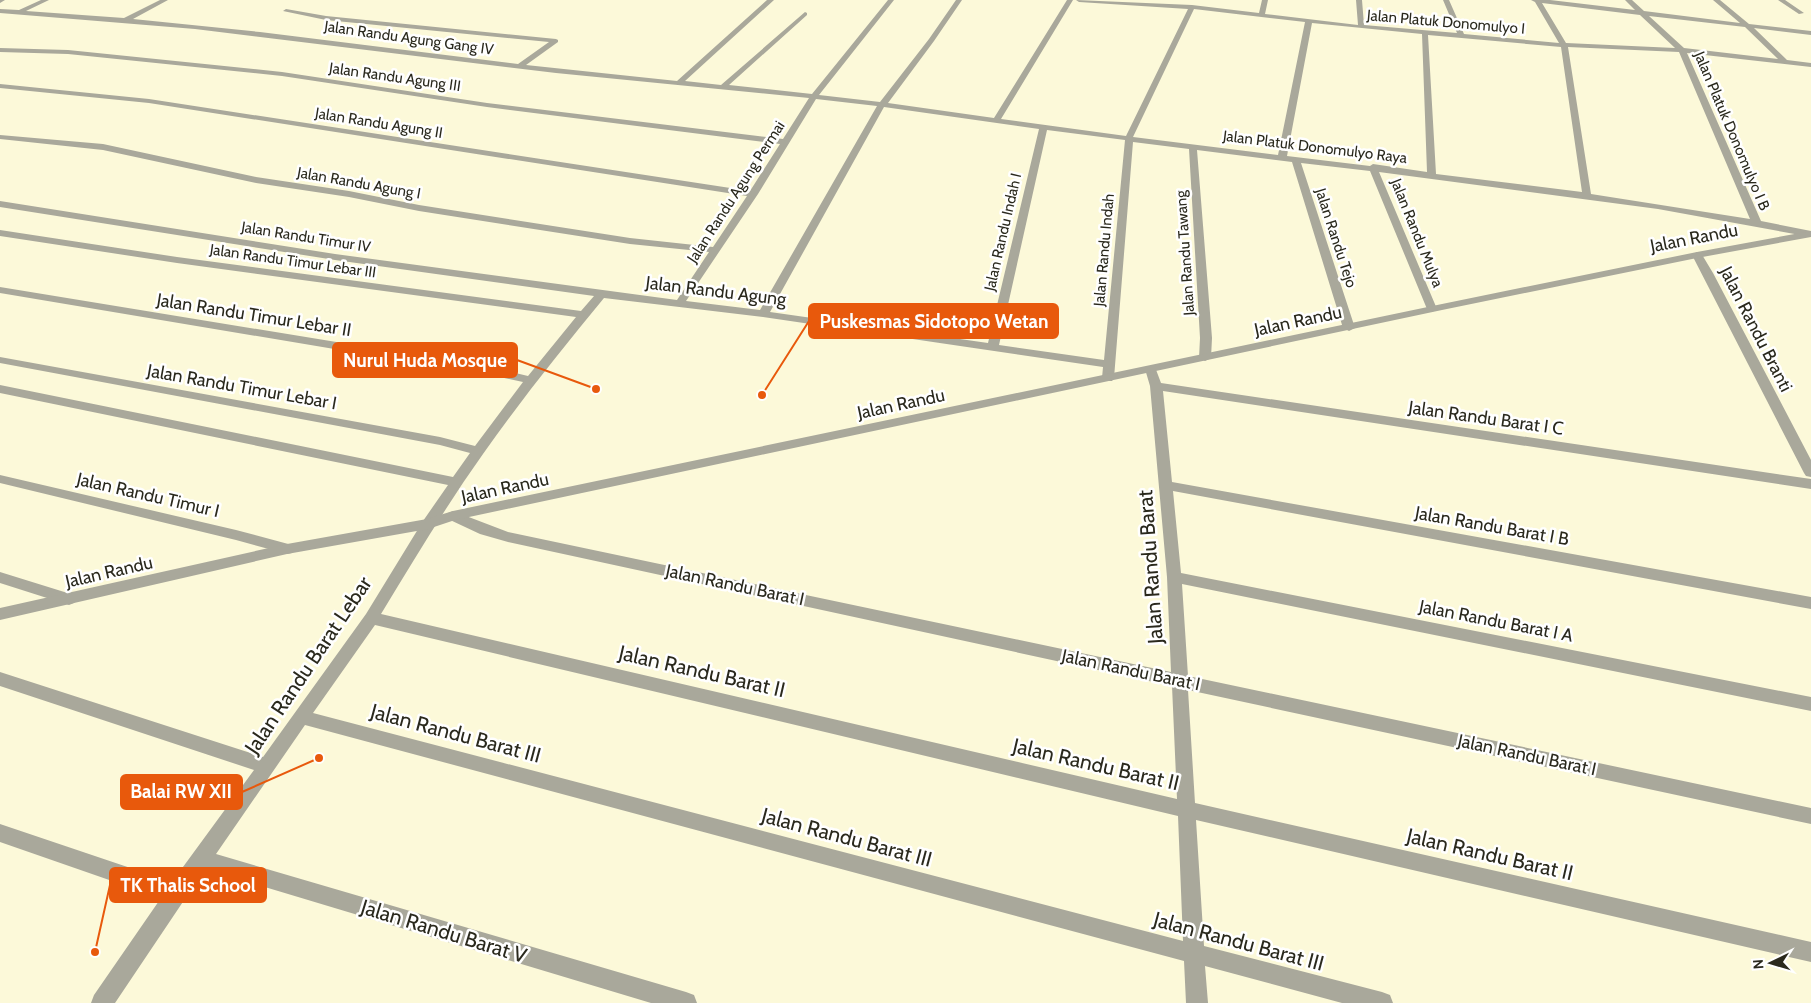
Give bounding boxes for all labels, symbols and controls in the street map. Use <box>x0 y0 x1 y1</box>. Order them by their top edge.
street label: Jalan Platuk Donomulyo I <box>1365 6 1526 38</box>
street label: Jalan Randu Agung Gang IV <box>322 17 496 59</box>
street label: Jalan Platuk Donomulyo I B <box>1690 48 1774 213</box>
street label: Jalan Randu Agung III <box>327 59 462 95</box>
street label: Jalan Randu Agung II <box>313 104 444 142</box>
street label: Jalan Randu Agung Permai <box>683 118 789 267</box>
street label: Jalan Platuk Donomulyo Raya <box>1221 127 1409 167</box>
street label: Jalan Randu Agung I <box>295 163 422 203</box>
street label: Jalan Randu Indah I <box>980 171 1025 294</box>
street label: Jalan Randu Mulya <box>1387 175 1447 291</box>
street label: Jalan Randu Tejo <box>1311 185 1361 290</box>
street label: Jalan Randu Tawang <box>1172 189 1198 317</box>
street label: Jalan Randu Indah <box>1090 193 1118 308</box>
street label: Jalan Randu Timur IV <box>239 218 373 256</box>
street label: Jalan Randu <box>1647 219 1740 257</box>
street label: Jalan Randu Timur Lebar III <box>208 240 377 282</box>
street label: Jalan Randu Branti <box>1715 262 1797 395</box>
street label: Jalan Randu Agung <box>644 271 789 311</box>
street label: Jalan Randu Timur Lebar II <box>154 289 353 341</box>
street label: Jalan Randu <box>1251 301 1344 341</box>
callout: Puskesmas Sidotopo Wetan <box>809 304 1058 338</box>
text: Puskesmas Sidotopo Wetan <box>820 310 1048 333</box>
callout: Nurul Huda Mosque <box>333 343 517 377</box>
text: Nurul Huda Mosque <box>343 349 507 372</box>
street label: Jalan Randu Timur Lebar I <box>144 359 339 415</box>
street label: Jalan Randu <box>854 384 947 424</box>
street label: Jalan Randu Barat I C <box>1406 396 1565 440</box>
street label: Jalan Randu Timur I <box>74 468 222 522</box>
street label: Jalan Randu <box>458 468 551 508</box>
street label: Jalan Randu Barat <box>1132 489 1168 646</box>
street label: Jalan Randu Barat I B <box>1412 501 1571 550</box>
street label: Jalan Randu <box>62 551 155 593</box>
street label: Jalan Randu Barat I <box>663 559 806 610</box>
street label: Jalan Randu Barat Lebar <box>239 571 377 759</box>
street label: Jalan Randu Barat I A <box>1416 595 1575 647</box>
street label: Jalan Randu Barat II <box>615 639 788 702</box>
street label: Jalan Randu Barat I <box>1059 644 1202 695</box>
street label: Jalan Randu Barat III <box>367 698 544 768</box>
street label: Jalan Randu Barat I <box>1455 729 1598 780</box>
street label: Jalan Randu Barat II <box>1009 732 1182 795</box>
callout: Balai RW XII <box>121 775 242 809</box>
text: Balai RW XII <box>130 780 232 803</box>
street label: Jalan Randu Barat III <box>758 802 935 872</box>
street label: Jalan Randu Barat II <box>1403 822 1576 885</box>
callout: TK Thalis School <box>110 868 266 902</box>
text: TK Thalis School <box>120 874 256 897</box>
street label: Jalan Randu Barat V <box>357 894 530 968</box>
street label: Jalan Randu Barat III <box>1150 906 1327 976</box>
north arrow <box>1746 938 1796 988</box>
text: N <box>1749 958 1767 970</box>

